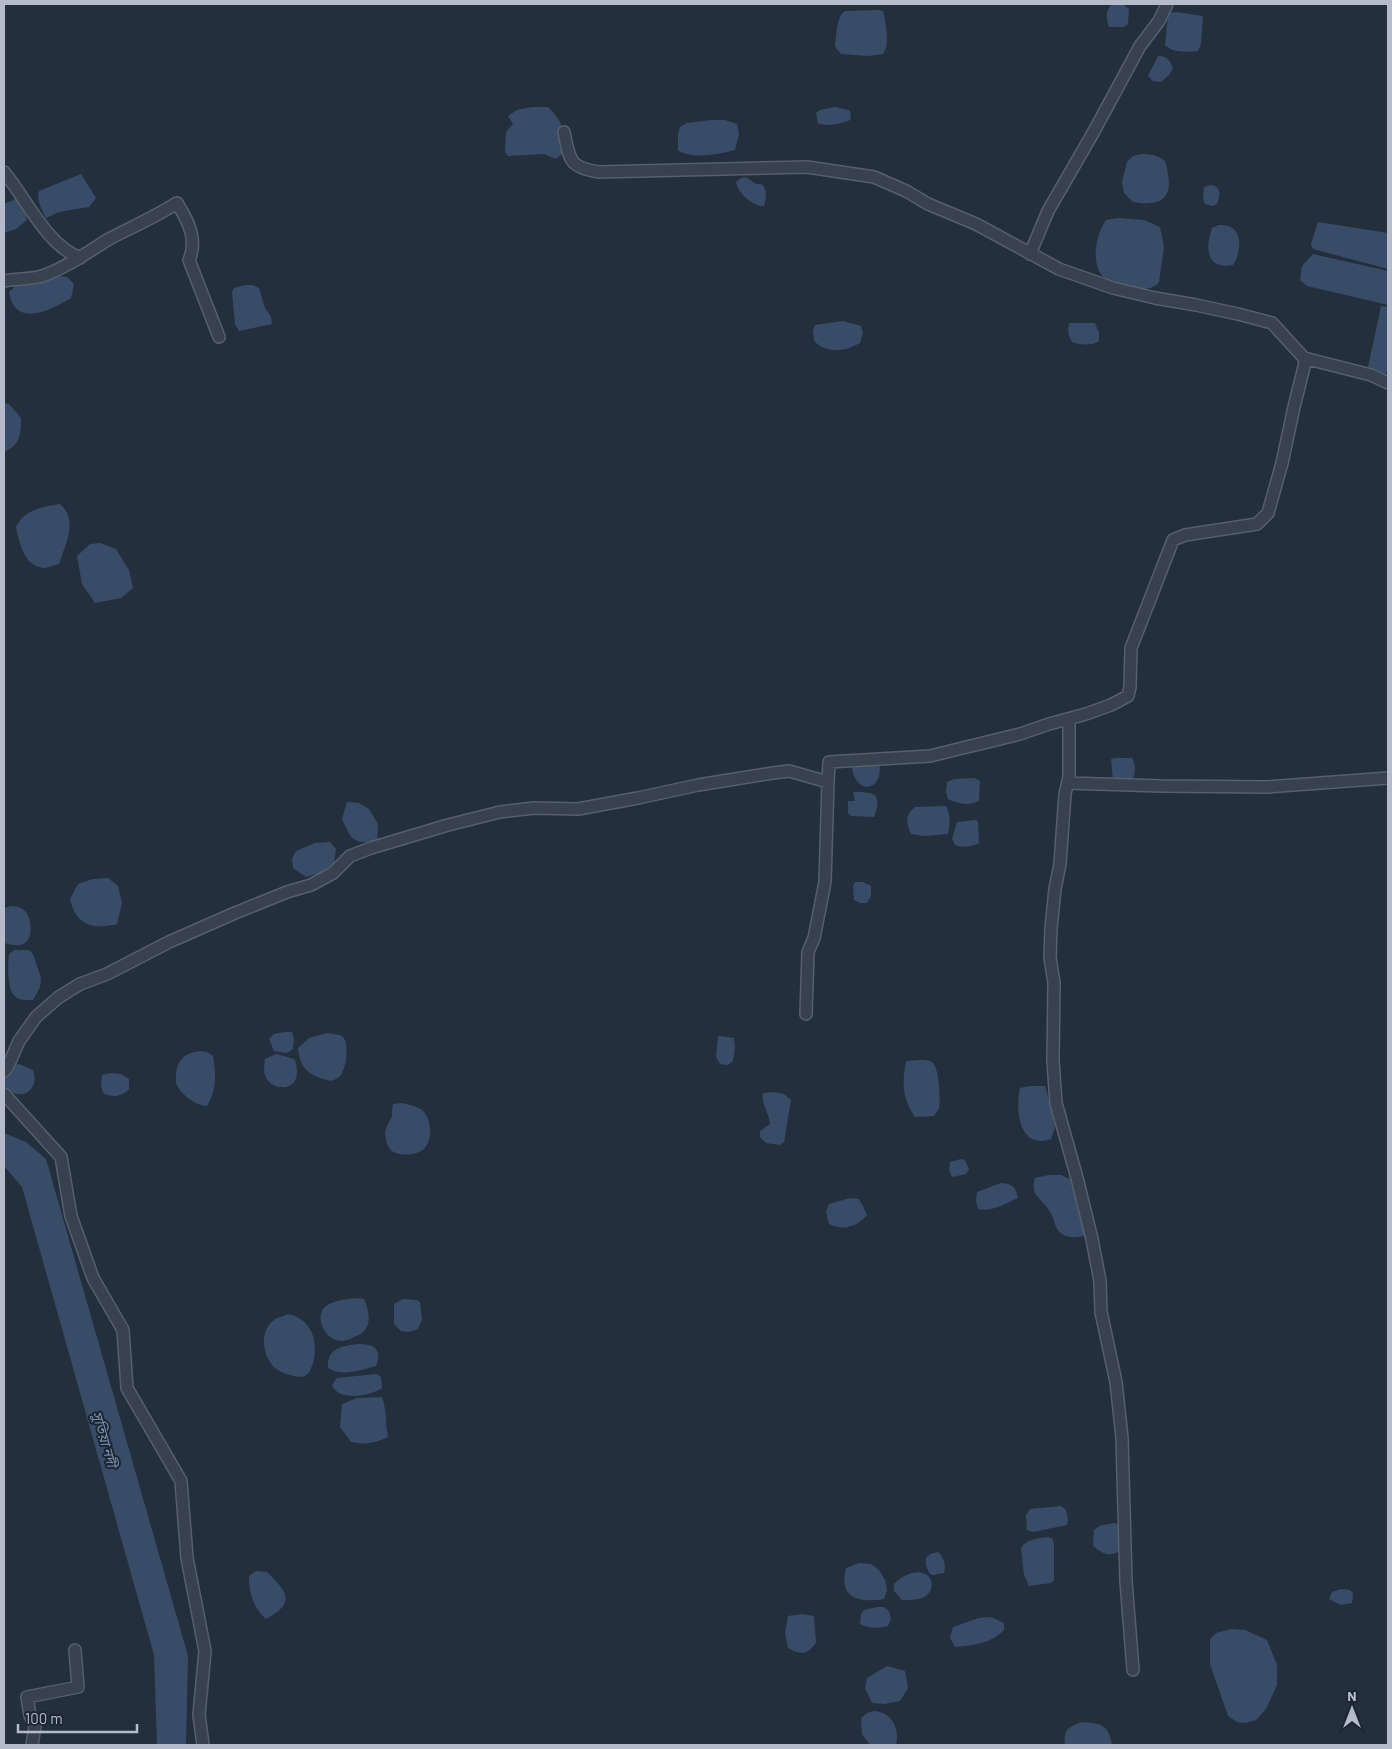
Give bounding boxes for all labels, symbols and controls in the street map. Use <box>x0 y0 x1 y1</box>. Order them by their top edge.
water label: সুতিয়া নদী <box>88 1409 122 1472</box>
north arrow <box>1327 1684 1377 1734</box>
text: N <box>1347 1687 1357 1704</box>
scale bar <box>18 1702 136 1734</box>
text: 100 m <box>25 1709 63 1727</box>

